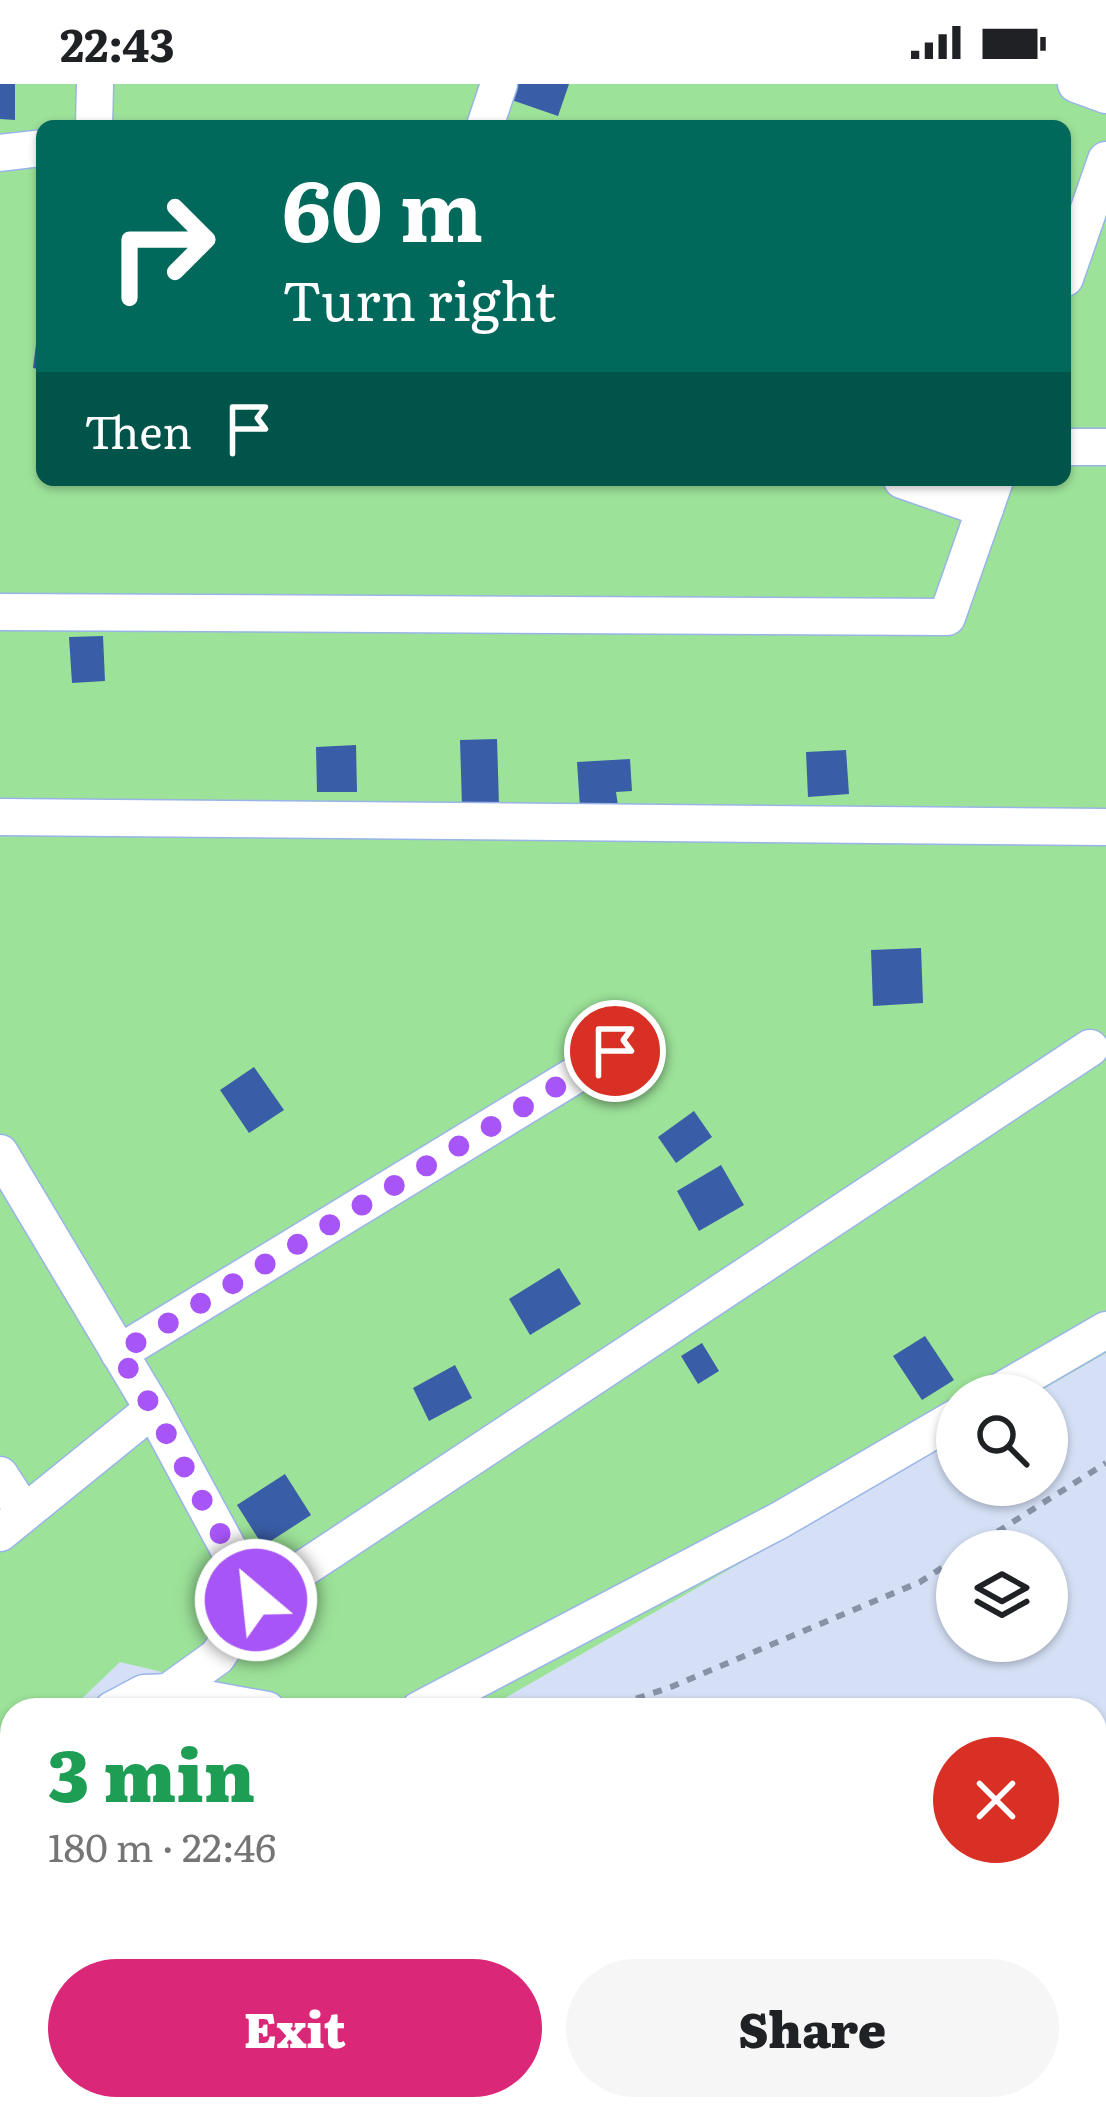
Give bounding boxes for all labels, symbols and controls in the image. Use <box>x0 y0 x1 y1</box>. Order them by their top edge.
text: 22:43 <box>60 9 175 76</box>
text: 60 m <box>282 143 483 268</box>
icon: right <box>84 168 240 324</box>
text: Turn right <box>282 257 556 338</box>
text: Then <box>84 396 192 463</box>
icon: arrive <box>216 396 282 462</box>
pin <box>564 1000 666 1102</box>
icon: arrive <box>582 1018 648 1084</box>
map controls <box>936 1374 1068 1662</box>
button: search <box>936 1374 1068 1506</box>
button: layers <box>936 1530 1068 1662</box>
position arrow <box>193 1537 319 1663</box>
text: 3 min <box>48 1717 255 1824</box>
button: close <box>933 1737 1059 1863</box>
text: 180 m · 22:46 <box>48 1816 276 1874</box>
button: Exit <box>48 1959 542 2097</box>
button: Share <box>566 1959 1059 2097</box>

